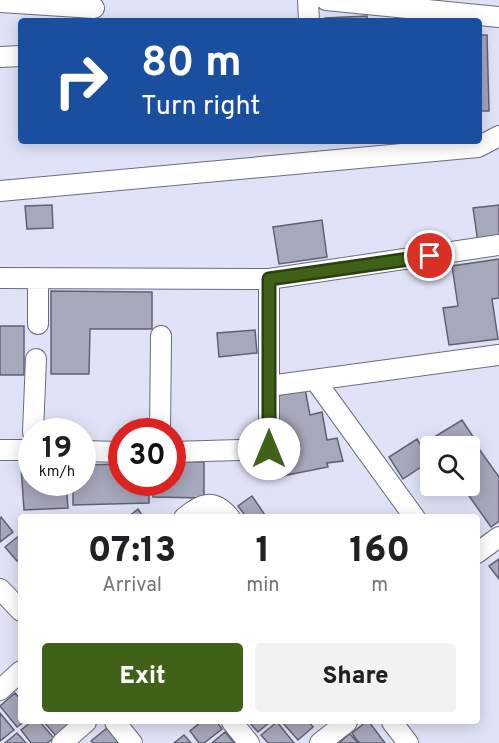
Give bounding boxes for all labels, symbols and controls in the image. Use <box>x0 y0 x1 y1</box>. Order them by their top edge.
text: 80 m <box>141 38 242 91</box>
icon: right <box>42 42 120 120</box>
text: Turn right <box>141 90 260 124</box>
pin <box>404 230 455 281</box>
icon: arrive <box>413 239 446 272</box>
position arrow <box>237 417 301 481</box>
speed limit sign: 30 <box>108 418 186 496</box>
text: 19 <box>42 431 72 468</box>
map controls <box>420 436 480 496</box>
button: search <box>420 436 480 496</box>
text: km/h <box>39 463 75 482</box>
text: 07:13 <box>88 529 176 575</box>
text: 1 <box>255 529 270 575</box>
text: 160 <box>349 529 410 575</box>
text: Arrival <box>102 573 162 599</box>
text: min <box>246 573 279 599</box>
text: m <box>371 573 388 599</box>
button: Exit <box>42 643 243 712</box>
button: Share <box>255 643 456 712</box>

